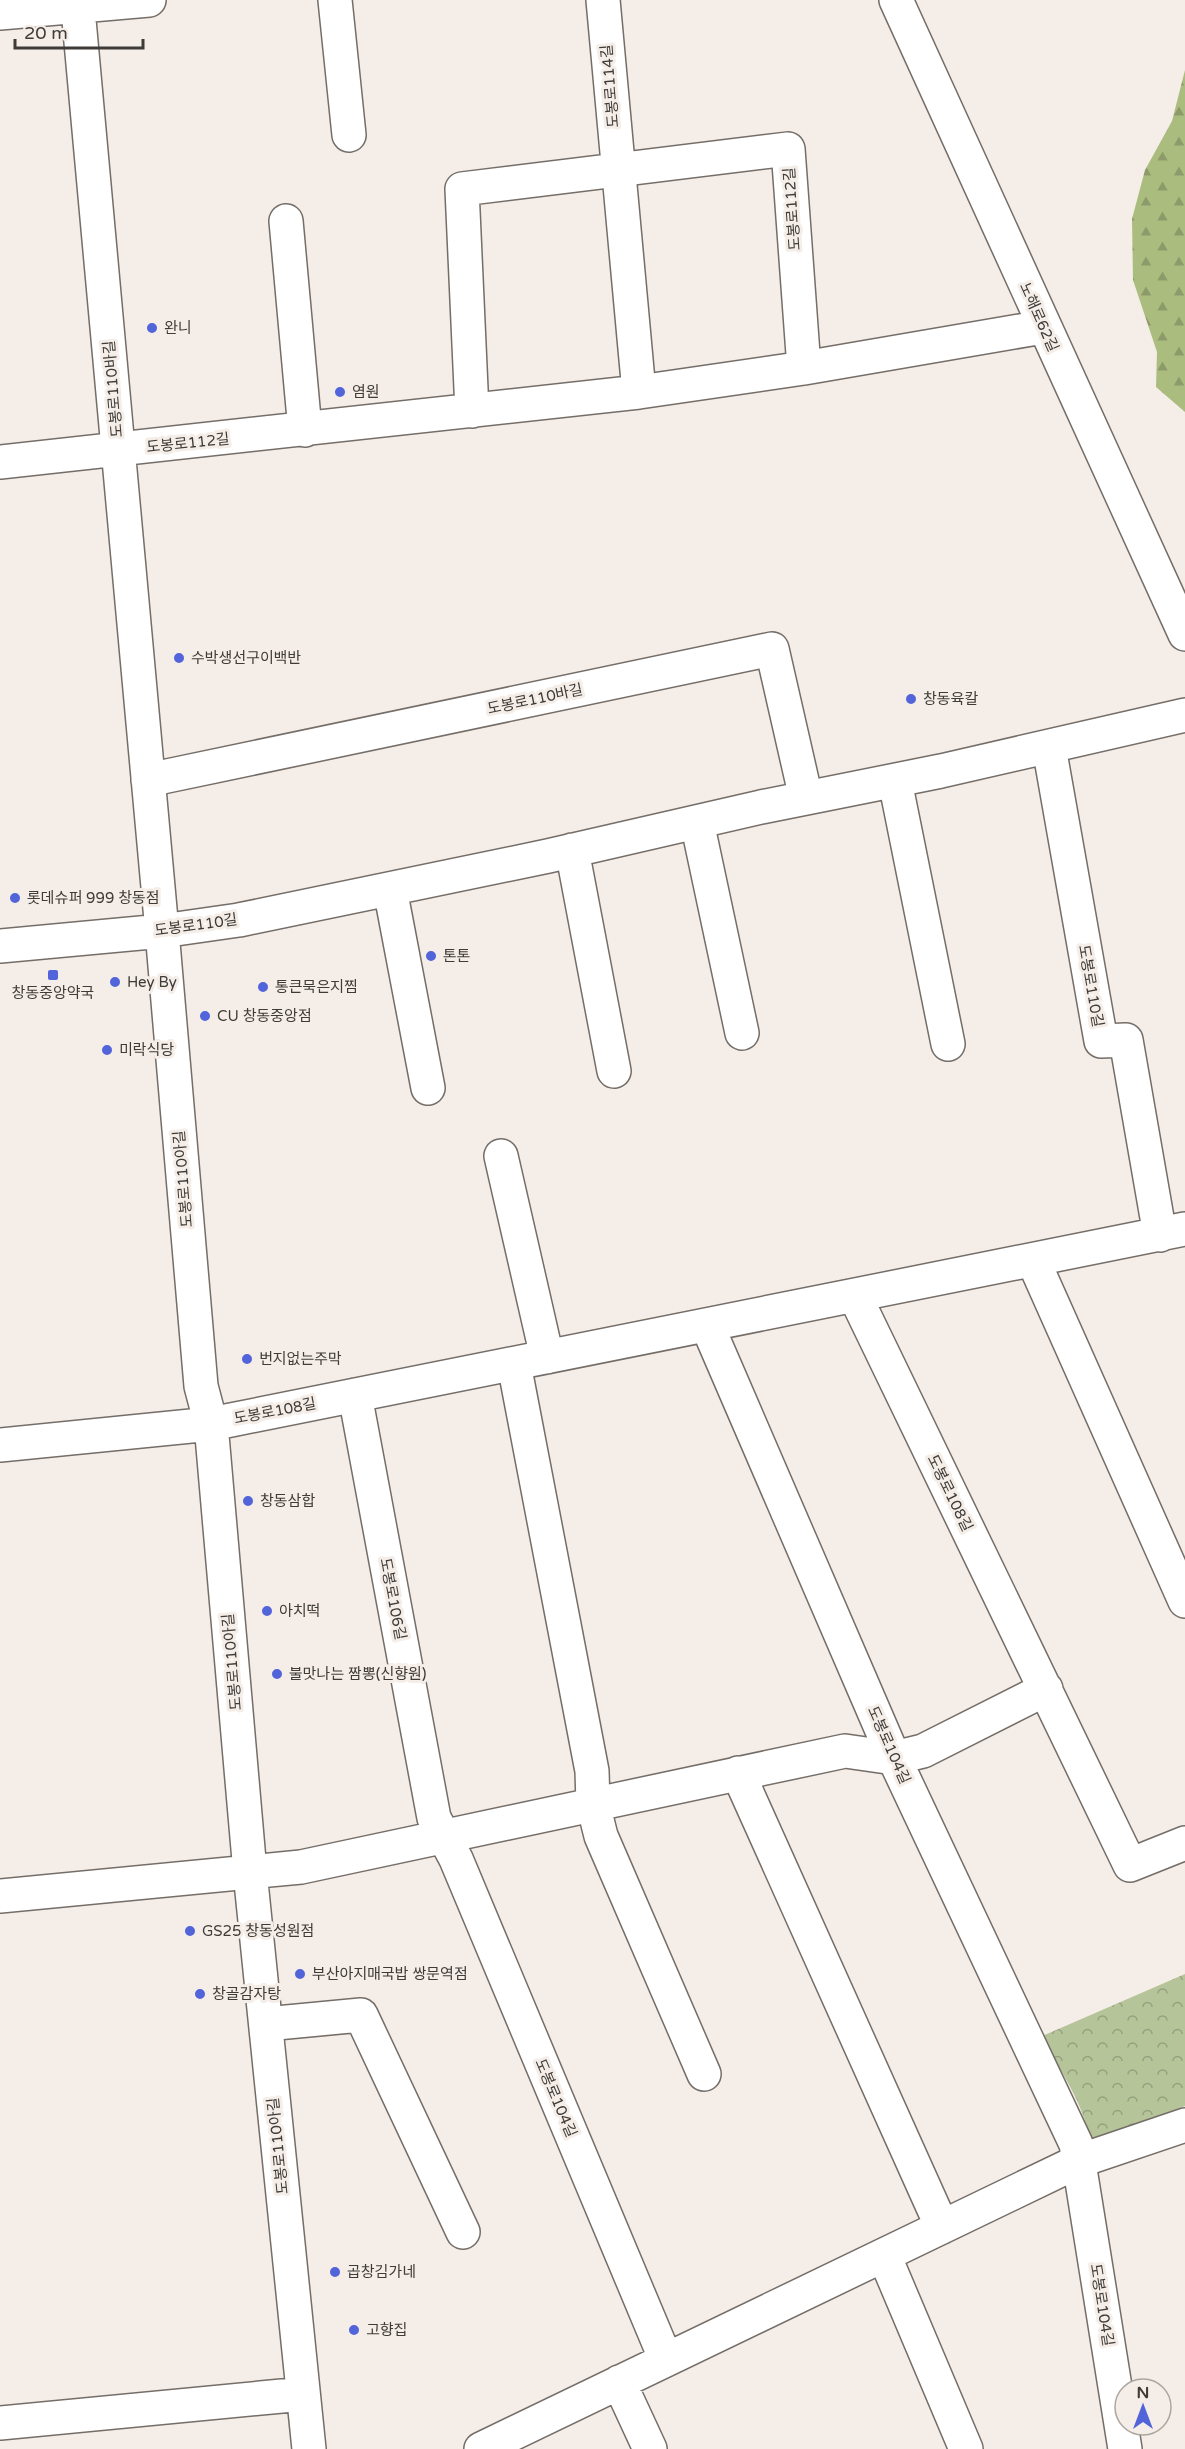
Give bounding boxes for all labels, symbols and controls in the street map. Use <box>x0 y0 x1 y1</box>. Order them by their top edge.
scale bar <box>15 12 142 50</box>
text: 20 m <box>24 22 68 44</box>
street label: 도봉로114길 <box>597 44 623 128</box>
street label: 도봉로112길 <box>780 167 804 251</box>
street label: 노해로62길 <box>1016 280 1062 354</box>
place label: 완니 <box>164 319 192 337</box>
marker: 완니 <box>145 321 159 335</box>
street label: 도봉로110바길 <box>100 340 126 438</box>
place label: 염원 <box>352 383 380 401</box>
marker: 염원 <box>333 385 347 399</box>
street label: 도봉로112길 <box>146 430 230 456</box>
place label: 수박생선구이백반 <box>191 649 301 667</box>
marker: 수박생선구이백반 <box>172 651 186 665</box>
street label: 도봉로110바길 <box>486 680 584 718</box>
place label: 창동육칼 <box>923 690 978 708</box>
marker: 창동육칼 <box>904 692 918 706</box>
place label: 롯데슈퍼 999 창동점 <box>27 889 160 907</box>
marker: 롯데슈퍼 999 창동점 <box>8 891 22 905</box>
street label: 도봉로110길 <box>153 910 239 940</box>
street label: 도봉로110길 <box>1075 943 1107 1029</box>
place label: 톤톤 <box>443 947 471 965</box>
marker: 톤톤 <box>424 949 438 963</box>
marker: 창동중앙약국 <box>46 968 60 982</box>
place label: Hey By <box>127 973 177 991</box>
marker: Hey By <box>108 975 122 989</box>
place label: 통큰묵은지찜 <box>275 978 358 996</box>
marker: 통큰묵은지찜 <box>256 980 270 994</box>
place label: 창동중앙약국 <box>12 984 94 1002</box>
place label: CU 창동중앙점 <box>217 1007 312 1025</box>
marker: CU 창동중앙점 <box>198 1009 212 1023</box>
place label: 미락식당 <box>119 1041 174 1059</box>
marker: 미락식당 <box>100 1043 114 1057</box>
street label: 도봉로110아길 <box>170 1130 196 1228</box>
place label: 번지없는주막 <box>259 1350 342 1368</box>
marker: 번지없는주막 <box>240 1352 254 1366</box>
street label: 도봉로108길 <box>232 1394 318 1428</box>
street label: 도봉로108길 <box>924 1452 976 1534</box>
place label: 창동삼합 <box>260 1492 315 1510</box>
marker: 창동삼합 <box>241 1494 255 1508</box>
street label: 도봉로106길 <box>376 1556 410 1642</box>
place label: 아치떡 <box>279 1602 320 1620</box>
marker: 아치떡 <box>260 1604 274 1618</box>
street label: 도봉로110아길 <box>219 1613 245 1711</box>
place label: 불맛나는 짬뽕(신향원) <box>289 1665 426 1683</box>
marker: 불맛나는 짬뽕(신향원) <box>270 1667 284 1681</box>
street label: 도봉로104길 <box>864 1703 914 1787</box>
place label: GS25 창동성원점 <box>202 1922 314 1940</box>
marker: GS25 창동성원점 <box>183 1924 197 1938</box>
place label: 부산아지매국밥 쌍문역점 <box>312 1965 468 1983</box>
marker: 부산아지매국밥 쌍문역점 <box>293 1967 307 1981</box>
place label: 창골감자탕 <box>212 1985 281 2003</box>
marker: 창골감자탕 <box>193 1987 207 2001</box>
street label: 도봉로104길 <box>531 2056 581 2140</box>
street label: 도봉로110아길 <box>264 2097 292 2195</box>
street label: 도봉로104길 <box>1087 2262 1117 2348</box>
place label: 곱창김가네 <box>347 2263 416 2281</box>
marker: 곱창김가네 <box>328 2265 342 2279</box>
place label: 고향집 <box>366 2321 407 2339</box>
marker: 고향집 <box>347 2323 361 2337</box>
north arrow <box>1113 2377 1173 2437</box>
text: N <box>1137 2383 1149 2403</box>

